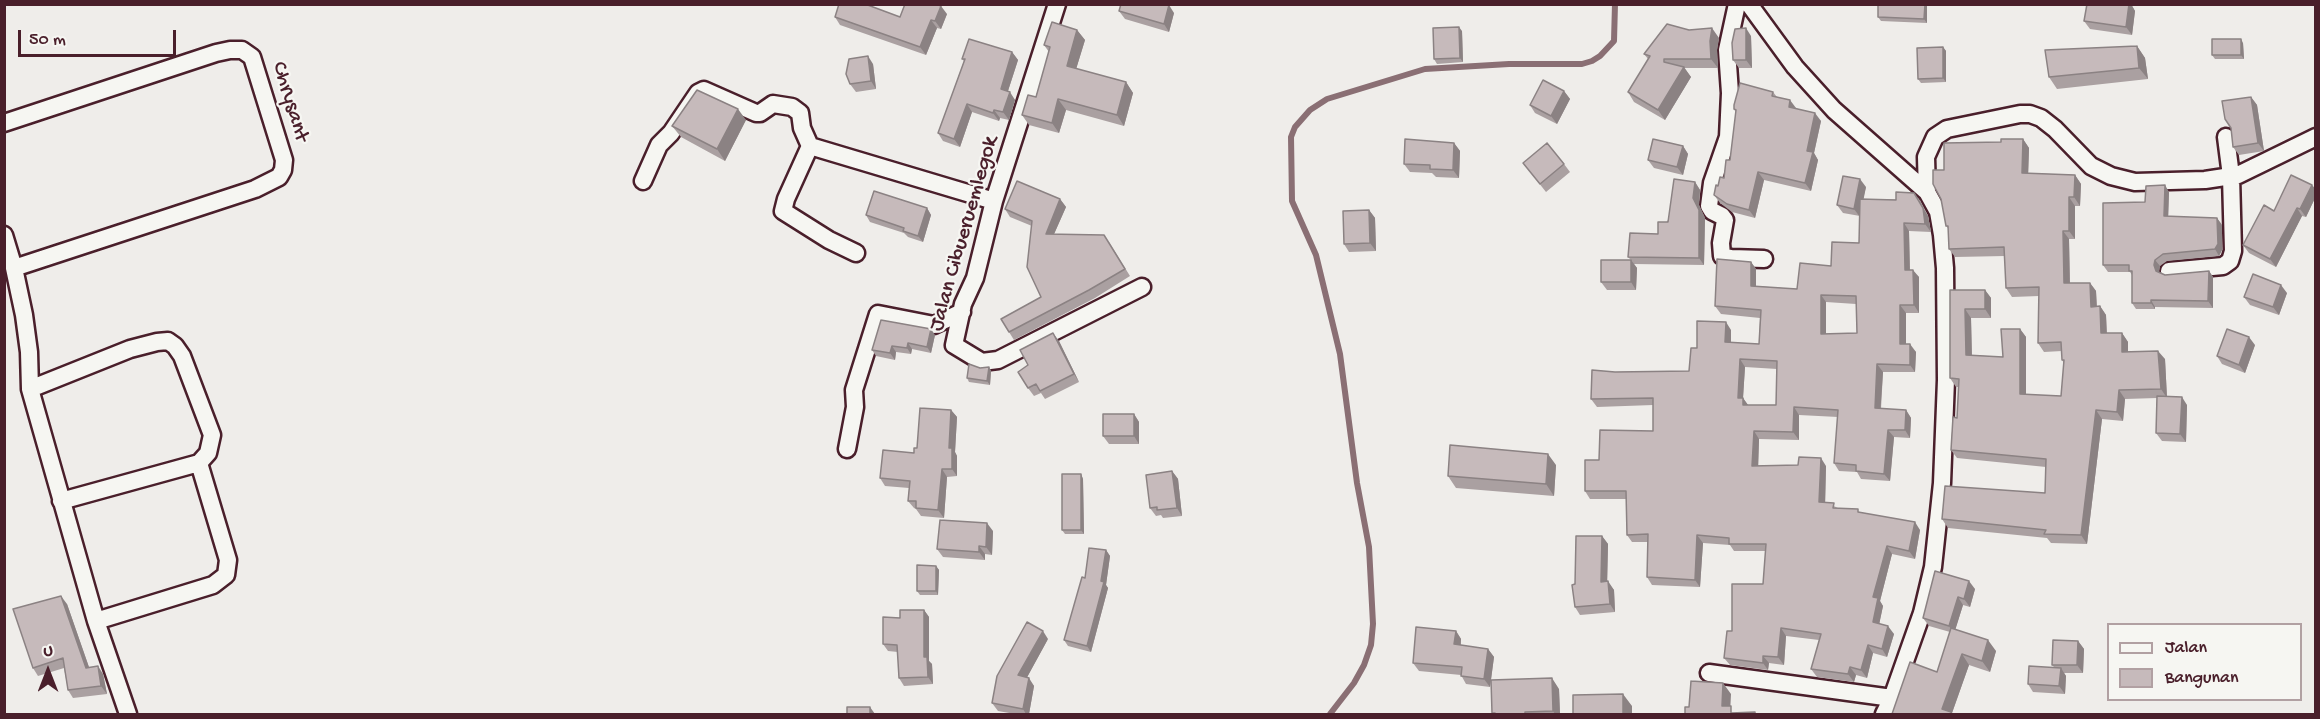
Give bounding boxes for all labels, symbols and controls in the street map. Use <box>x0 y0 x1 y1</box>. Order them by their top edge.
scale bar <box>21 18 178 56</box>
text: 50 m <box>29 30 66 51</box>
street label: Chrysant <box>264 59 314 145</box>
street label: Jalan Cibueruemlegok <box>925 133 1005 335</box>
legend <box>2107 623 2302 701</box>
text: Jalan <box>2165 638 2207 659</box>
north arrow <box>18 641 78 701</box>
text: U <box>43 643 53 662</box>
text: Bangunan <box>2165 668 2239 689</box>

